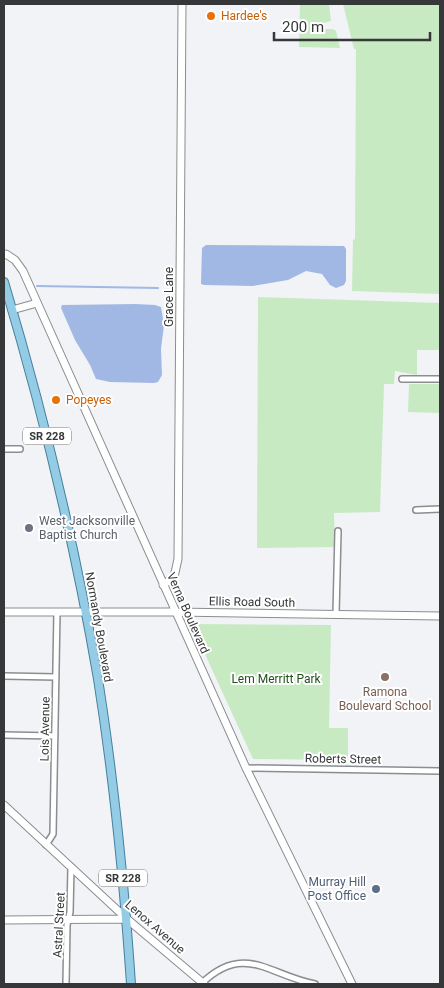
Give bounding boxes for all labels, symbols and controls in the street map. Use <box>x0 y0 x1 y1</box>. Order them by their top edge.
place label: Hardee's <box>221 9 267 23</box>
marker: Hardee's <box>205 10 217 22</box>
scale bar <box>274 10 430 42</box>
text: 200 m <box>282 18 324 36</box>
street label: Grace Lane <box>162 267 176 327</box>
place label: Popeyes <box>66 393 112 407</box>
marker: Popeyes <box>50 394 62 406</box>
road number: SR 228 <box>23 428 71 444</box>
place label: West Jacksonville Baptist Church <box>39 514 135 542</box>
marker: West Jacksonville Baptist Church <box>23 522 35 534</box>
street label: Verna Boulevard <box>164 570 212 656</box>
street label: Normandy Boulevard <box>82 571 116 683</box>
street label: Ellis Road South <box>209 594 295 610</box>
marker: Ramona Boulevard School <box>379 671 391 683</box>
park label: Lem Merritt Park <box>231 672 322 686</box>
place label: Ramona Boulevard School <box>339 685 431 713</box>
street label: Lois Avenue <box>37 697 53 761</box>
street label: Roberts Street <box>305 751 381 767</box>
road number: SR 228 <box>99 870 147 886</box>
place label: Murray Hill Post Office <box>307 875 366 903</box>
marker: Murray Hill Post Office <box>370 883 382 895</box>
street label: Astral Street <box>50 892 68 958</box>
street label: Lenox Avenue <box>122 897 188 957</box>

